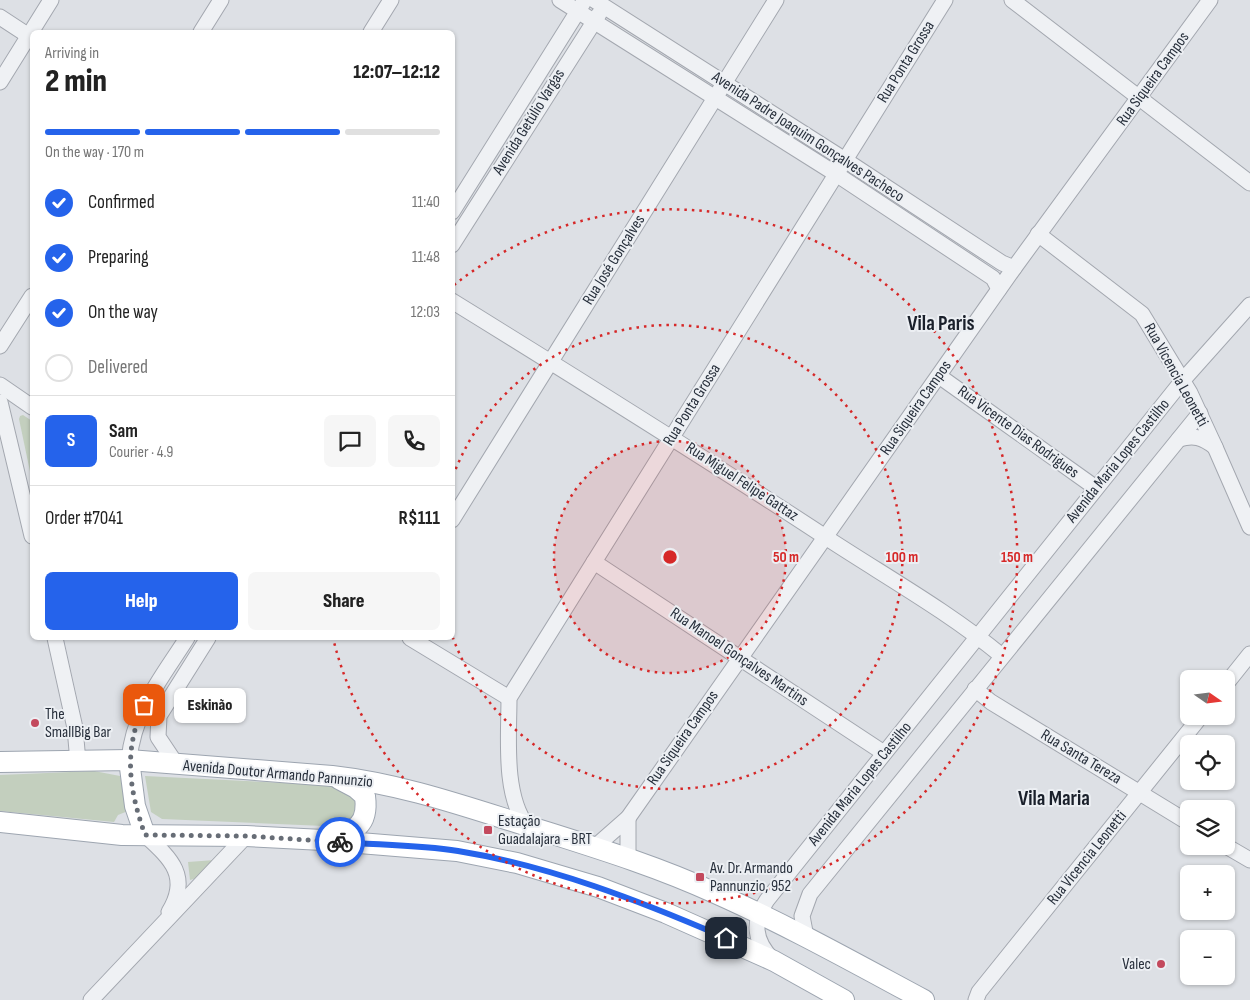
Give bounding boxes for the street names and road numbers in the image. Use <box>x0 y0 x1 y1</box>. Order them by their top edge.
street label: Rua Ponta Grossa <box>873 18 939 106</box>
street label: Rua Siqueira Campos <box>1113 28 1194 130</box>
street label: Avenida Getúlio Vargas <box>488 65 569 179</box>
street label: Avenida Padre Joaquim Gonçalves Pacheco <box>708 67 908 206</box>
street label: Rua José Gonçalves <box>579 211 649 308</box>
street label: Rua Vicencia Leonetti <box>1140 320 1212 430</box>
street label: Rua Siqueira Campos <box>876 357 956 459</box>
street label: Rua Ponta Grossa <box>659 361 725 449</box>
street label: Rua Vicente Dias Rodrigues <box>954 382 1082 482</box>
street label: Avenida Maria Lopes Castilho <box>1062 395 1174 527</box>
street label: Rua Miguel Felipe Gattaz <box>682 439 802 526</box>
street label: Rua Manoel Gonçalves Martins <box>666 604 812 710</box>
street label: Rua Siqueira Campos <box>643 687 723 789</box>
street label: Avenida Maria Lopes Castilho <box>804 718 916 850</box>
street label: Rua Santa Tereza <box>1037 725 1125 789</box>
street label: Avenida Doutor Armando Pannunzio <box>181 756 374 792</box>
street label: Rua Vicencia Leonetti <box>1043 807 1131 909</box>

